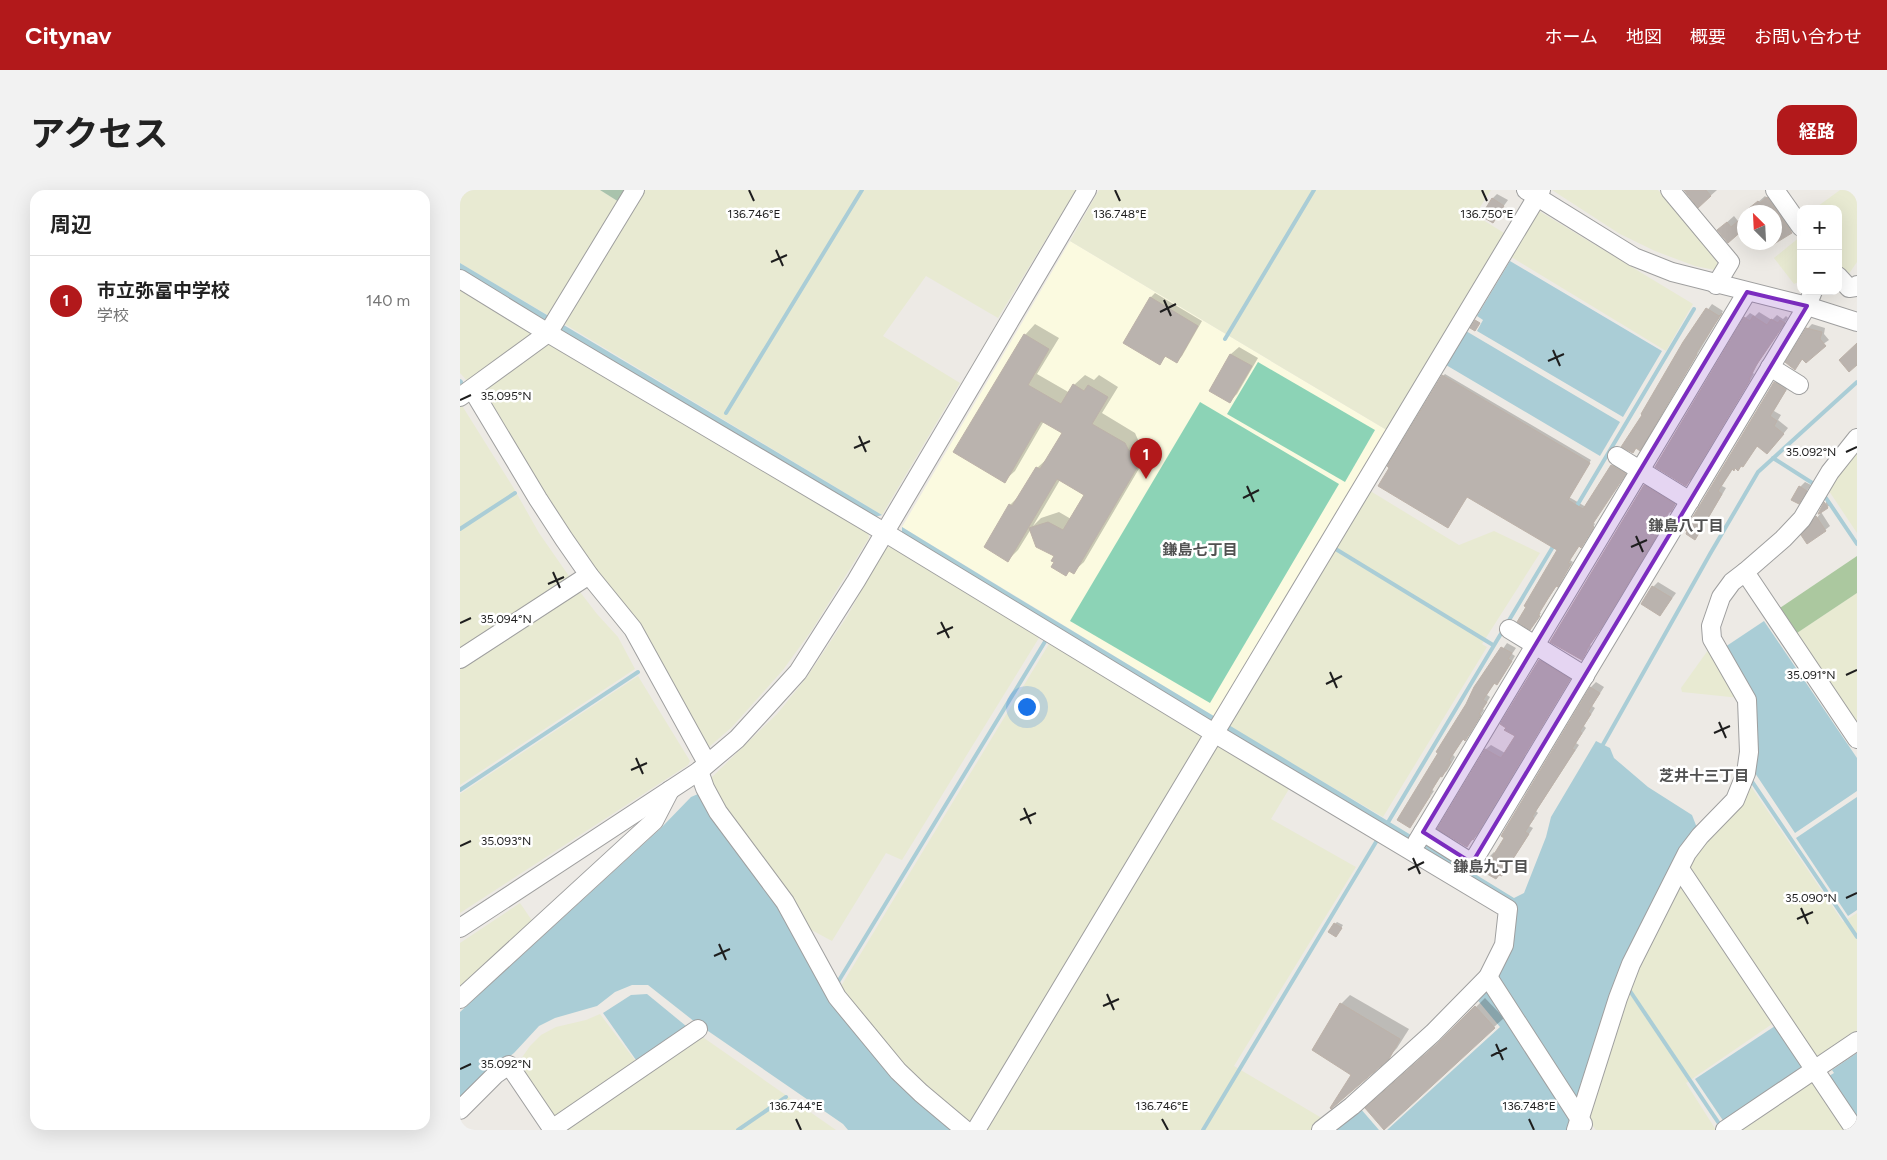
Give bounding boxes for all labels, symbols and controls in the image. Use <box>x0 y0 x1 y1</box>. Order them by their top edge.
text: Citynav <box>25 21 112 50</box>
text: ホーム <box>1545 26 1598 48</box>
text: 地図 <box>1626 26 1662 48</box>
text: 概要 <box>1690 26 1726 48</box>
text: お問い合わせ <box>1754 26 1862 48</box>
button: 経路 <box>1777 105 1857 155</box>
text: アクセス <box>30 113 168 155</box>
north arrow <box>1737 205 1782 250</box>
map controls <box>1797 205 1842 295</box>
button: + <box>1797 205 1842 250</box>
text: 136.746°E <box>728 207 781 221</box>
text: 136.748°E <box>1093 207 1147 221</box>
text: 136.750°E <box>1460 207 1514 221</box>
text: 周辺 <box>50 212 92 237</box>
button: − <box>1797 250 1842 295</box>
text: 市立弥冨中学校 <box>97 279 230 302</box>
text: 1 <box>63 291 69 310</box>
text: 140 m <box>366 291 410 310</box>
text: 学校 <box>97 306 129 325</box>
text: 35.095°N <box>480 389 532 403</box>
pin: 1 <box>1130 438 1162 479</box>
text: 35.092°N <box>1786 445 1836 459</box>
district label: 鎌島八丁目 <box>1647 517 1724 535</box>
district label: 鎌島七丁目 <box>1161 541 1238 559</box>
text: 35.094°N <box>480 612 532 626</box>
text: 35.091°N <box>1786 668 1836 682</box>
your location <box>1014 694 1040 720</box>
district label: 芝井十三丁目 <box>1659 767 1749 785</box>
text: 35.093°N <box>481 834 531 848</box>
district label: 鎌島九丁目 <box>1452 858 1529 876</box>
text: 35.090°N <box>1785 891 1837 905</box>
text: 35.092°N <box>481 1057 531 1071</box>
text: 136.744°E <box>769 1099 823 1113</box>
text: 136.746°E <box>1136 1099 1189 1113</box>
text: 136.748°E <box>1502 1099 1556 1113</box>

